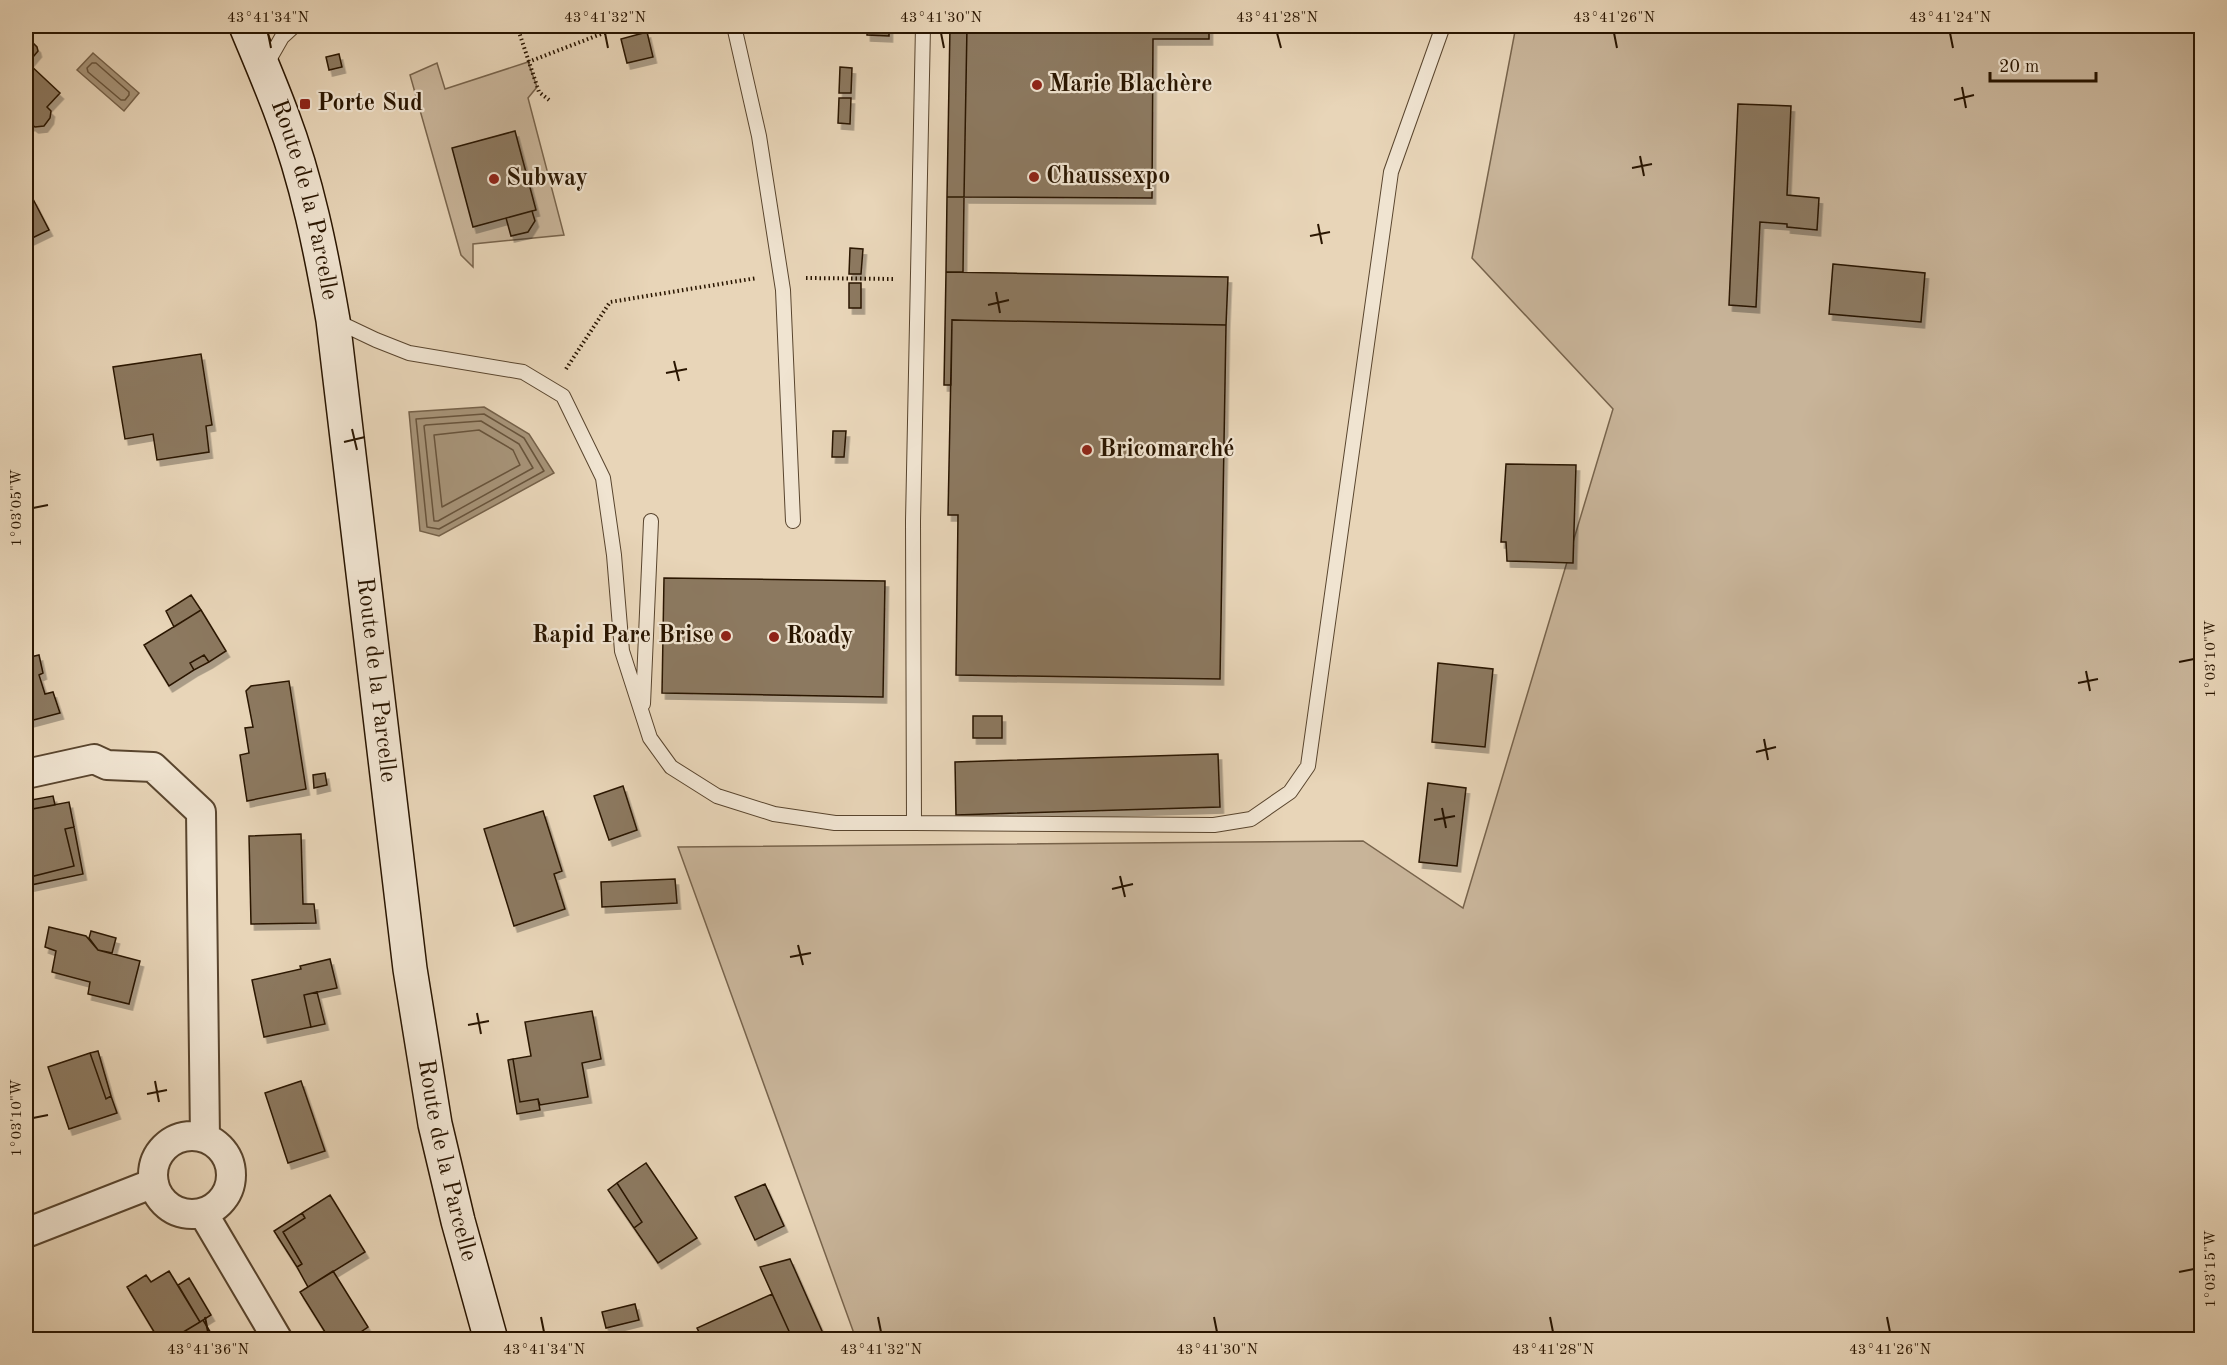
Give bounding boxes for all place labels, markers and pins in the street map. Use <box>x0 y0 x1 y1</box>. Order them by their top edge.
place label: Marie Blachère <box>1049 73 1213 97</box>
marker: Marie Blachère <box>1030 78 1044 92</box>
place label: Porte Sud <box>317 92 423 116</box>
marker: Porte Sud <box>298 97 312 111</box>
place label: Chaussexpo <box>1046 165 1170 189</box>
place label: Subway <box>506 167 588 191</box>
marker: Chaussexpo <box>1027 170 1041 184</box>
marker: Subway <box>487 172 501 186</box>
place label: Bricomarché <box>1099 438 1235 462</box>
marker: Bricomarché <box>1080 443 1094 457</box>
place label: Rapid Pare Brise <box>532 624 714 648</box>
place label: Roady <box>786 625 853 649</box>
marker: Rapid Pare Brise <box>719 629 733 643</box>
marker: Roady <box>767 630 781 644</box>

